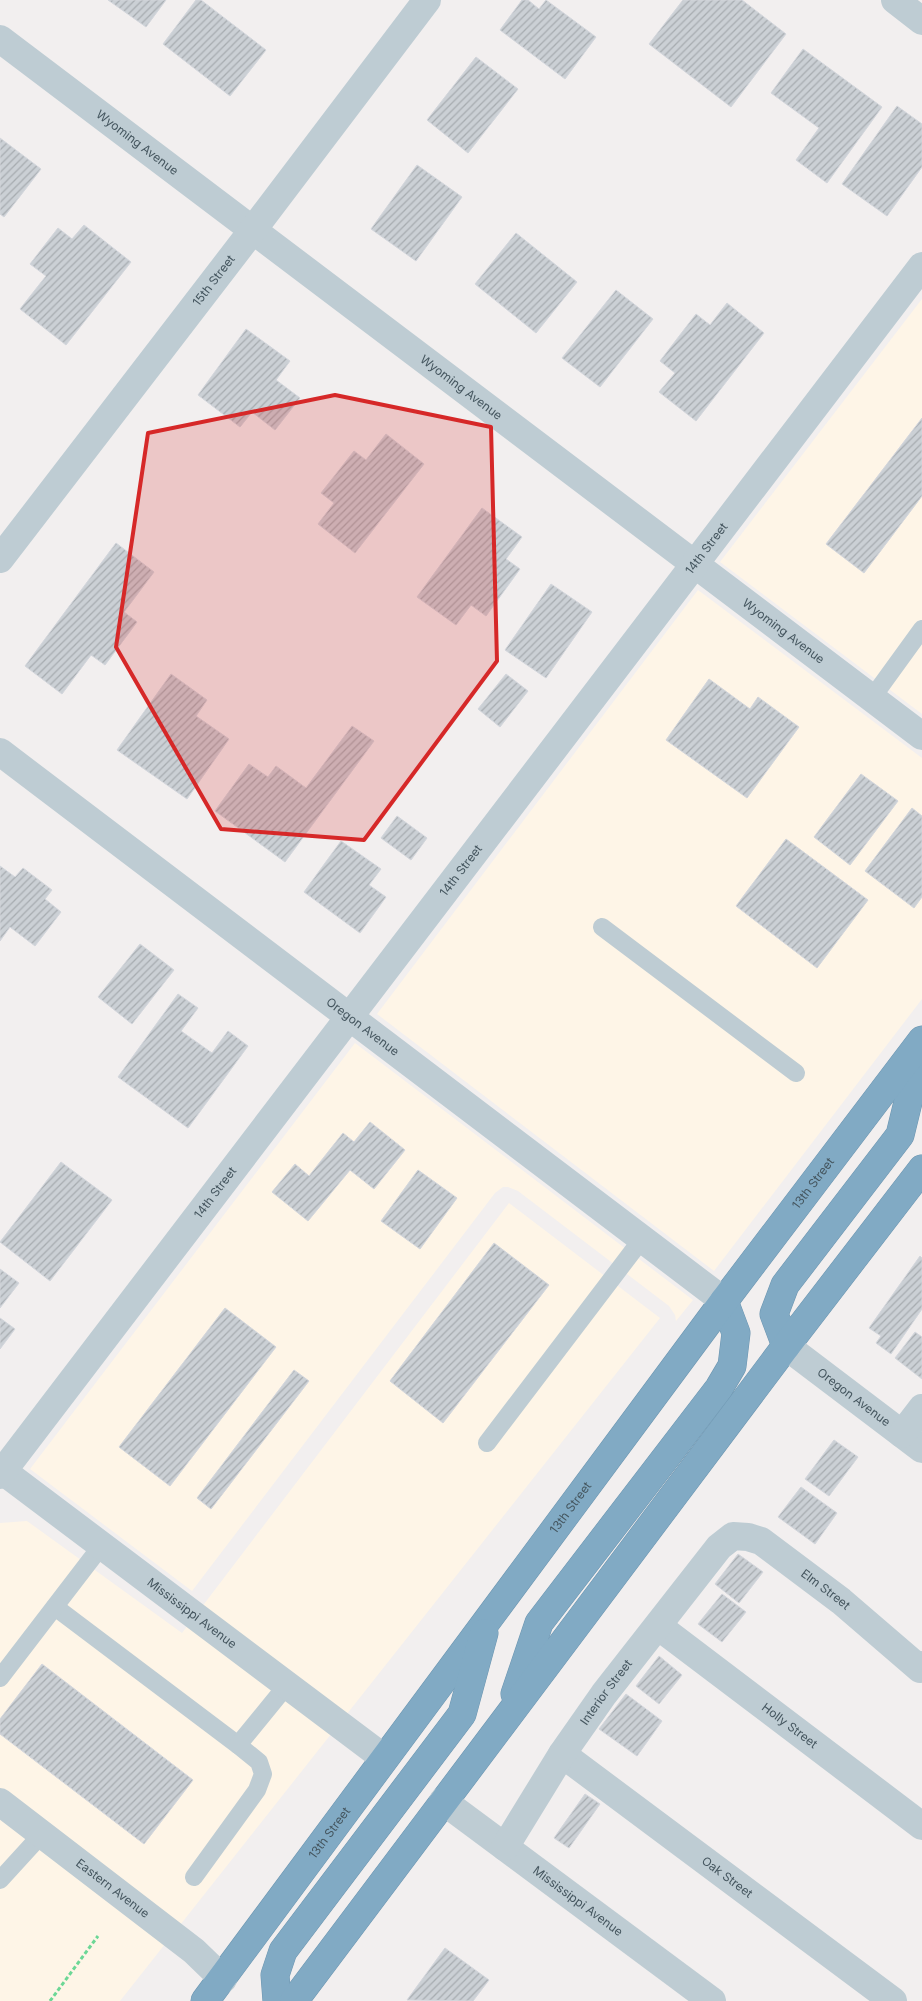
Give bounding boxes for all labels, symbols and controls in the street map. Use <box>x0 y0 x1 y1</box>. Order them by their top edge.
street label: Wyoming Avenue <box>94 106 182 178</box>
street label: 15th Street <box>189 252 238 309</box>
street label: Wyoming Avenue <box>417 351 505 423</box>
street label: 14th Street <box>682 519 731 577</box>
street label: Wyoming Avenue <box>740 595 828 667</box>
street label: 14th Street <box>436 842 485 899</box>
street label: Oregon Avenue <box>323 994 402 1059</box>
street label: 13th Street <box>789 1154 837 1212</box>
street label: 14th Street <box>190 1164 239 1221</box>
street label: Oregon Avenue <box>815 1364 894 1429</box>
street label: 13th Street <box>546 1479 594 1536</box>
street label: Elm Street <box>798 1566 854 1613</box>
street label: Mississippi Avenue <box>144 1574 240 1651</box>
street label: Interior Street <box>577 1656 635 1728</box>
street label: Holly Street <box>759 1699 821 1751</box>
street label: 13th Street <box>305 1804 353 1862</box>
street label: Oak Street <box>699 1853 756 1901</box>
street label: Eastern Avenue <box>73 1855 153 1921</box>
street label: Mississippi Avenue <box>530 1863 626 1939</box>

